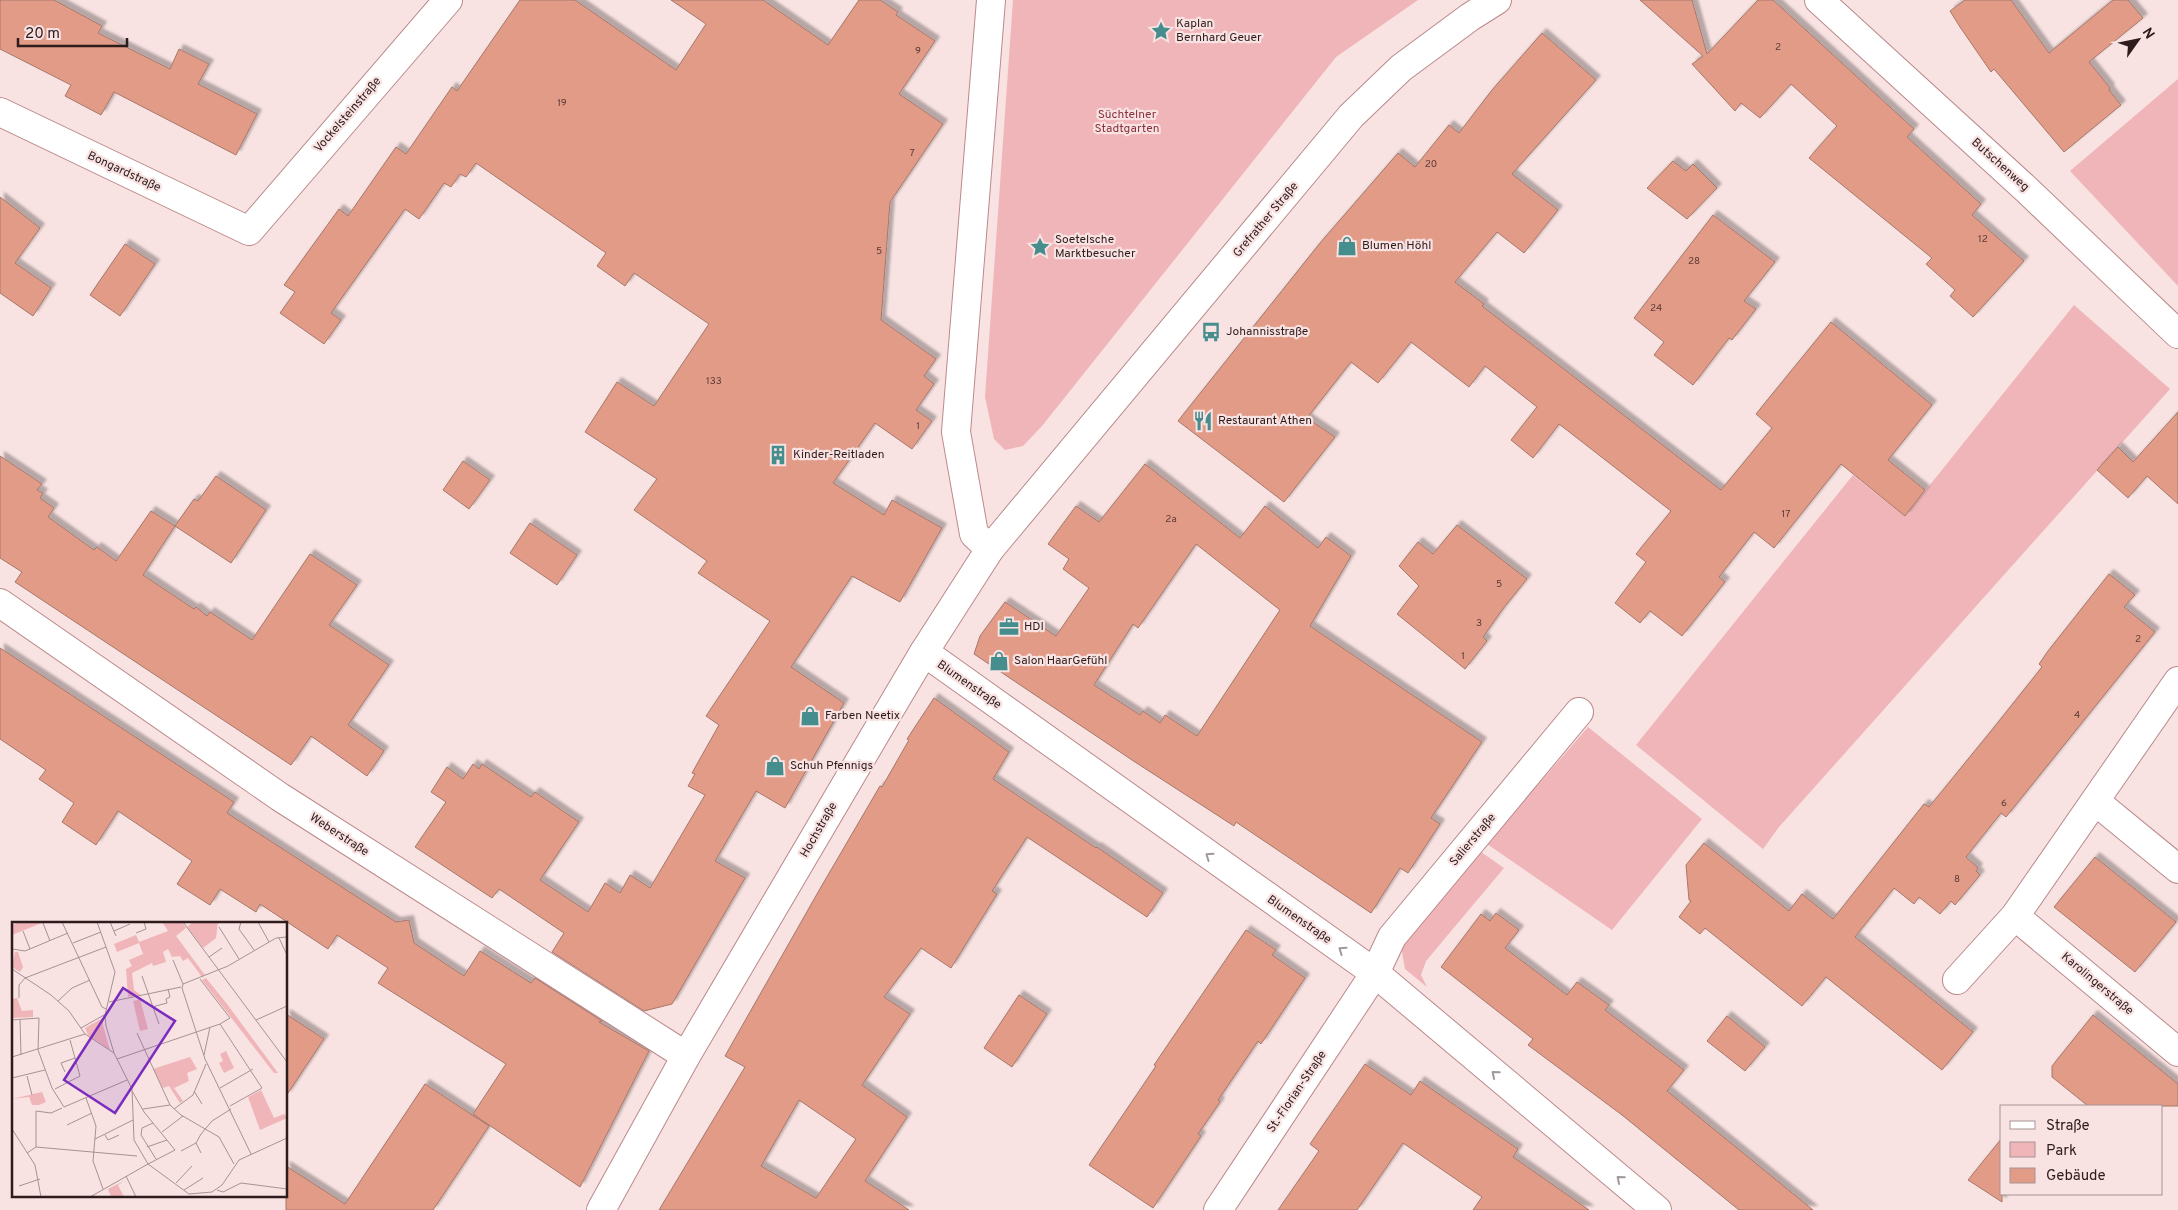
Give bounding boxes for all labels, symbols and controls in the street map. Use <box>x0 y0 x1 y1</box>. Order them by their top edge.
scale bar <box>18 15 126 47</box>
north arrow <box>2113 15 2163 65</box>
place label: Kaplan Bernhard Geuer <box>1176 16 1262 46</box>
place icon: Kaplan Bernhard Geuer <box>1150 20 1172 42</box>
text: 20 m <box>25 25 60 44</box>
text: N <box>2138 25 2158 43</box>
house number: 2 <box>1775 41 1781 54</box>
house number: 9 <box>915 45 921 58</box>
street label: Vockelsteinstraße <box>311 74 385 156</box>
house number: 19 <box>557 97 567 110</box>
park label: Süchtelner Stadtgarten <box>1094 107 1160 137</box>
street label: Butschenweg <box>1968 135 2032 195</box>
house number: 7 <box>909 147 915 160</box>
street label: Bongardstraße <box>85 148 163 196</box>
house number: 20 <box>1425 158 1437 171</box>
street label: Grefrather Straße <box>1230 179 1302 261</box>
place label: Soetelsche Marktbesucher <box>1055 232 1136 262</box>
house number: 12 <box>1978 233 1988 246</box>
shop icon: Blumen Höhl <box>1336 235 1358 257</box>
place icon: Soetelsche Marktbesucher <box>1029 236 1051 258</box>
place label: Blumen Höhl <box>1362 238 1431 254</box>
house number: 5 <box>876 245 882 258</box>
house number: 28 <box>1688 255 1700 268</box>
house number: 24 <box>1650 302 1662 315</box>
bus stop icon: Johannisstraße <box>1200 321 1222 343</box>
place label: Johannisstraße <box>1226 324 1308 340</box>
house number: 133 <box>706 375 722 388</box>
restaurant icon: Restaurant Athen <box>1192 410 1214 432</box>
place label: Restaurant Athen <box>1218 413 1312 429</box>
house number: 1 <box>916 420 920 433</box>
building icon: Kinder-Reitladen <box>767 444 789 466</box>
place label: Kinder-Reitladen <box>793 447 885 463</box>
house number: 17 <box>1782 508 1790 521</box>
house number: 2a <box>1165 513 1177 526</box>
house number: 5 <box>1496 578 1502 591</box>
office icon: HDI <box>998 616 1020 638</box>
house number: 3 <box>1476 617 1482 630</box>
place label: HDI <box>1024 619 1044 635</box>
house number: 2 <box>2135 633 2141 646</box>
shop icon: Salon HaarGefühl <box>988 650 1010 672</box>
house number: 1 <box>1461 650 1465 663</box>
place label: Salon HaarGefühl <box>1014 653 1107 669</box>
street label: Blumenstraße <box>934 657 1004 713</box>
shop icon: Farben Neetix <box>799 705 821 727</box>
place label: Farben Neetix <box>825 708 900 724</box>
house number: 4 <box>2074 709 2080 722</box>
shop icon: Schuh Pfennigs <box>764 755 786 777</box>
place label: Schuh Pfennigs <box>790 758 873 774</box>
house number: 6 <box>2001 797 2007 810</box>
street label: Hochstraße <box>797 799 841 861</box>
street label: Weberstraße <box>306 810 372 860</box>
street label: Salierstraße <box>1446 810 1500 870</box>
one-way arrow <box>1206 853 1215 862</box>
house number: 8 <box>1954 873 1960 886</box>
street label: Blumenstraße <box>1264 892 1334 948</box>
inset map <box>12 922 288 1198</box>
one-way arrow <box>1338 947 1348 956</box>
street label: Karolingerstraße <box>2058 949 2136 1019</box>
street label: St.-Florian-Straße <box>1264 1048 1330 1136</box>
one-way arrow <box>1492 1072 1501 1080</box>
legend <box>2000 1105 2163 1195</box>
text: Straße <box>2046 1117 2090 1136</box>
text: Park <box>2046 1142 2077 1161</box>
text: Gebäude <box>2046 1167 2106 1186</box>
one-way arrow <box>1616 1175 1625 1184</box>

